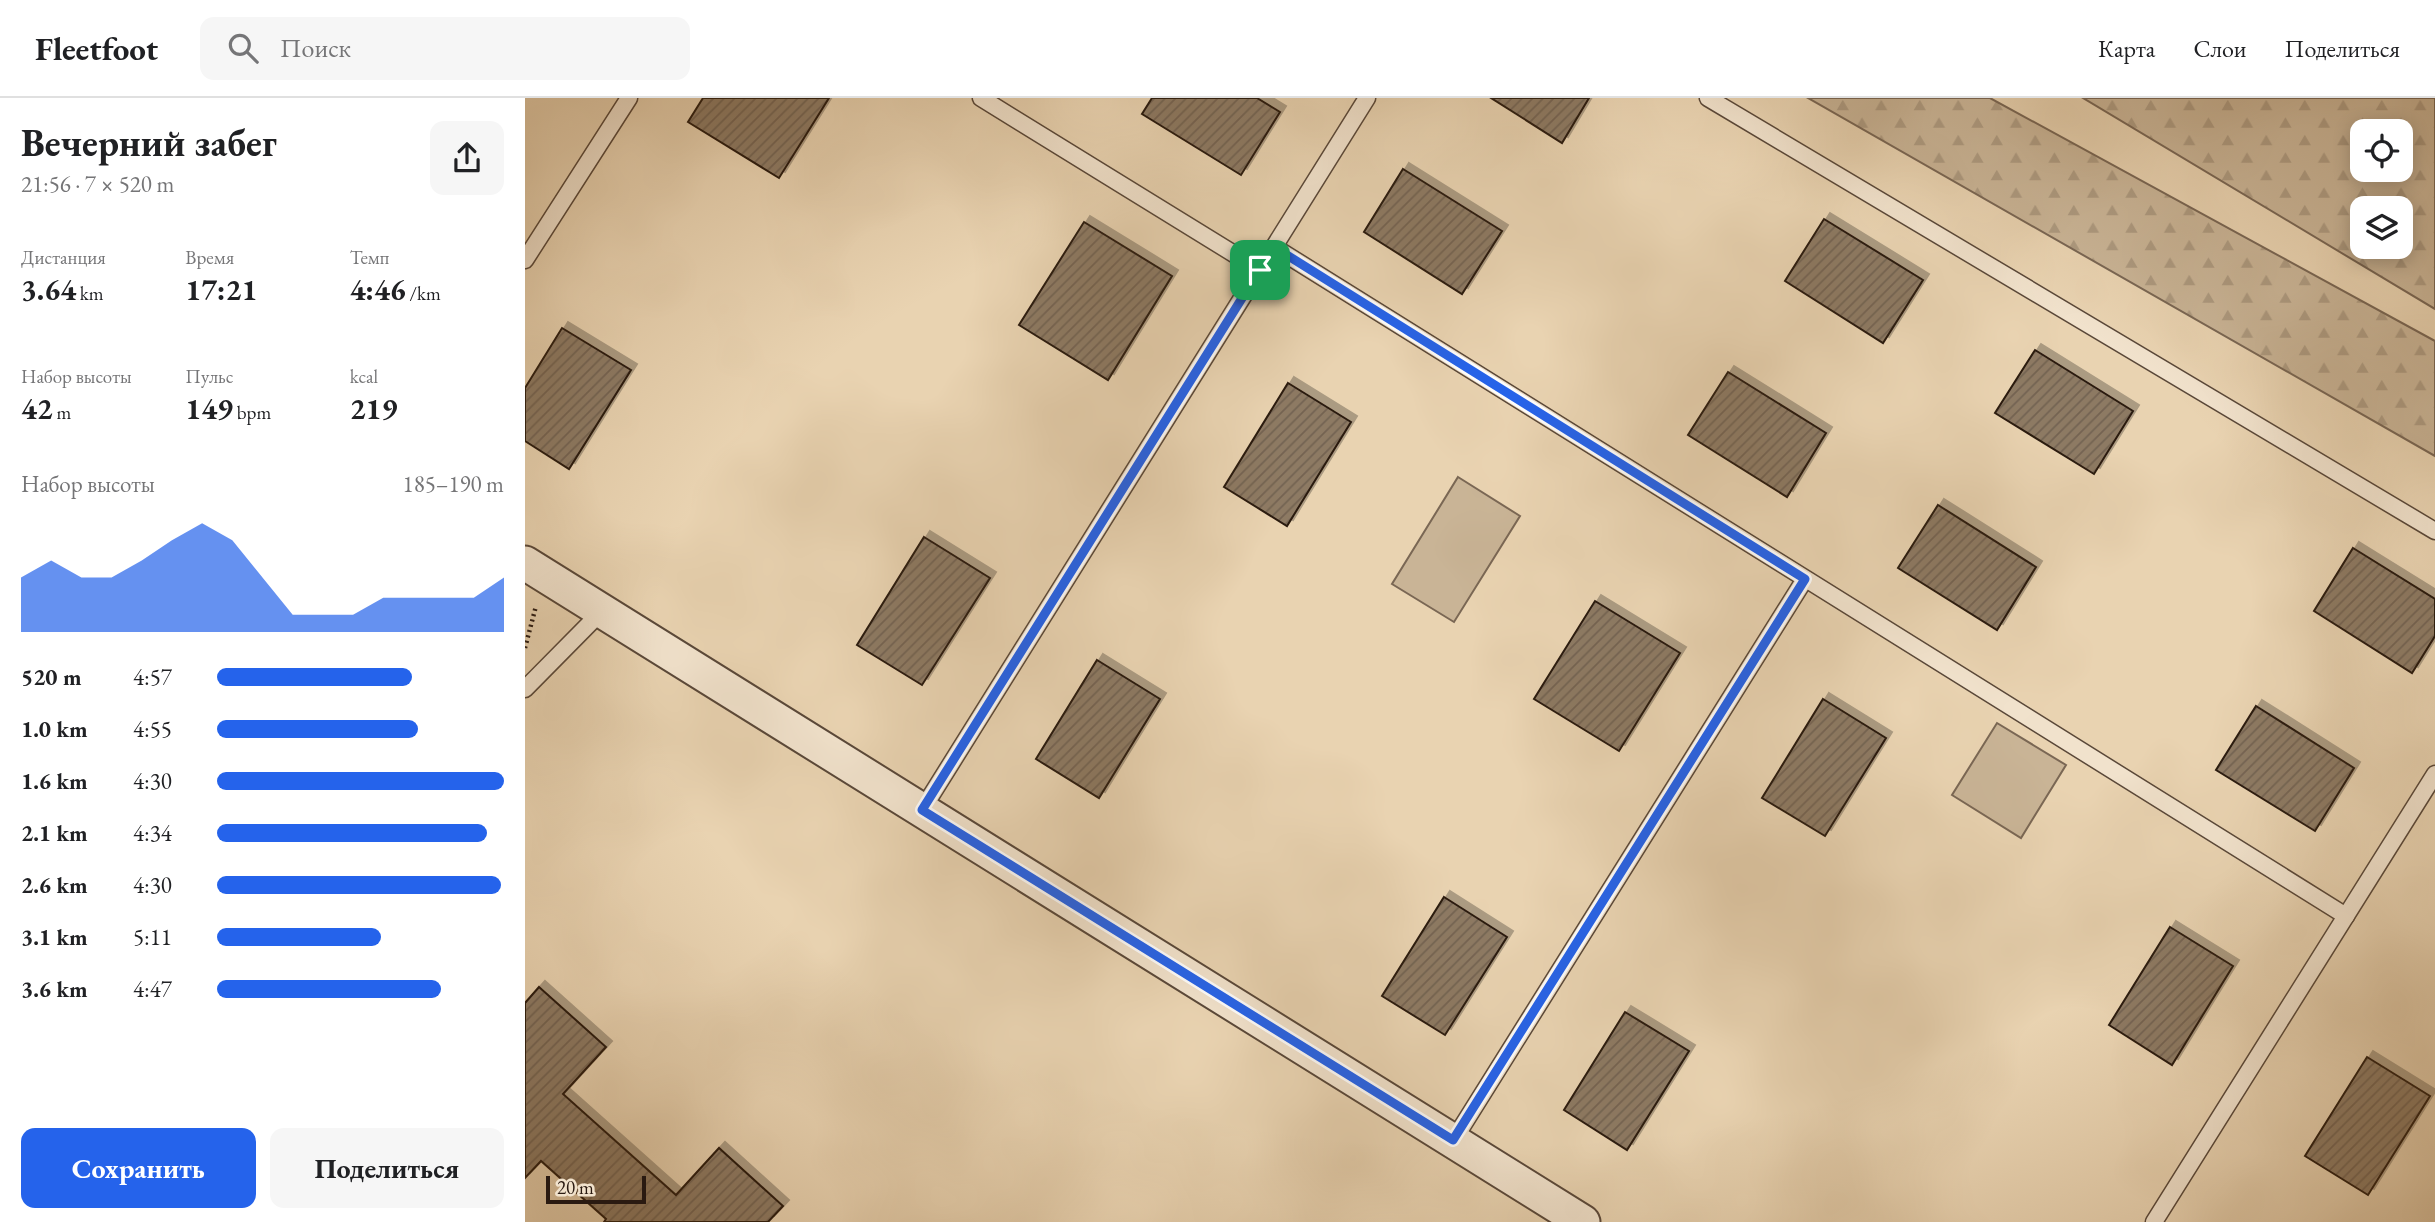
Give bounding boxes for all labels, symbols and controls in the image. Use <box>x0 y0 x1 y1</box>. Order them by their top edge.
search box <box>200 17 690 80</box>
text: Fleetfoot <box>35 27 158 70</box>
icon: search <box>224 29 262 67</box>
text: Поиск <box>280 31 351 65</box>
text: Карта <box>2098 33 2155 64</box>
text: Слои <box>2193 33 2247 64</box>
text: Поделиться <box>2285 33 2400 64</box>
text: Вечерний забег <box>21 118 277 167</box>
map controls <box>2350 119 2413 259</box>
button: locate <box>2350 119 2413 182</box>
button: share <box>430 121 504 195</box>
text: 21:56 · 7 × 520 m <box>21 169 174 199</box>
button: layers <box>2350 196 2413 259</box>
pin <box>1230 240 1290 300</box>
text: Дистанция <box>21 245 106 270</box>
text: Время <box>185 245 234 270</box>
text: Темп <box>350 245 389 270</box>
icon: arrive <box>1241 251 1279 289</box>
text: 3.64 <box>21 270 76 309</box>
text: 17:21 <box>185 270 257 309</box>
text: 4:46 <box>350 270 406 309</box>
text: km <box>76 281 104 306</box>
text: /km <box>406 281 441 306</box>
text: Набор высоты <box>21 364 132 389</box>
text: Пульс <box>185 364 233 389</box>
text: kcal <box>350 364 378 389</box>
text: 42 <box>21 389 53 428</box>
text: 149 <box>185 389 233 428</box>
text: 219 <box>350 389 397 428</box>
text: m <box>53 400 71 425</box>
text: bpm <box>233 400 271 425</box>
text: Набор высоты <box>21 469 155 499</box>
text: 185–190 m <box>403 469 504 499</box>
text: 520 m <box>21 662 82 692</box>
text: 4:57 <box>133 662 172 692</box>
text: 1.0 km <box>21 714 88 744</box>
text: 4:55 <box>133 714 172 744</box>
text: 1.6 km <box>21 766 88 796</box>
text: 4:30 <box>133 766 172 796</box>
text: 2.1 km <box>21 818 88 848</box>
text: 4:34 <box>133 818 172 848</box>
text: 2.6 km <box>21 870 88 900</box>
text: 4:30 <box>133 870 172 900</box>
text: 3.1 km <box>21 922 88 952</box>
text: 5:11 <box>133 922 172 952</box>
text: 3.6 km <box>21 974 88 1004</box>
text: 4:47 <box>133 974 172 1004</box>
button: Сохранить <box>21 1128 256 1208</box>
button: Поделиться <box>270 1128 504 1208</box>
scale bar <box>546 1173 646 1205</box>
text: 20 m <box>557 1175 594 1200</box>

